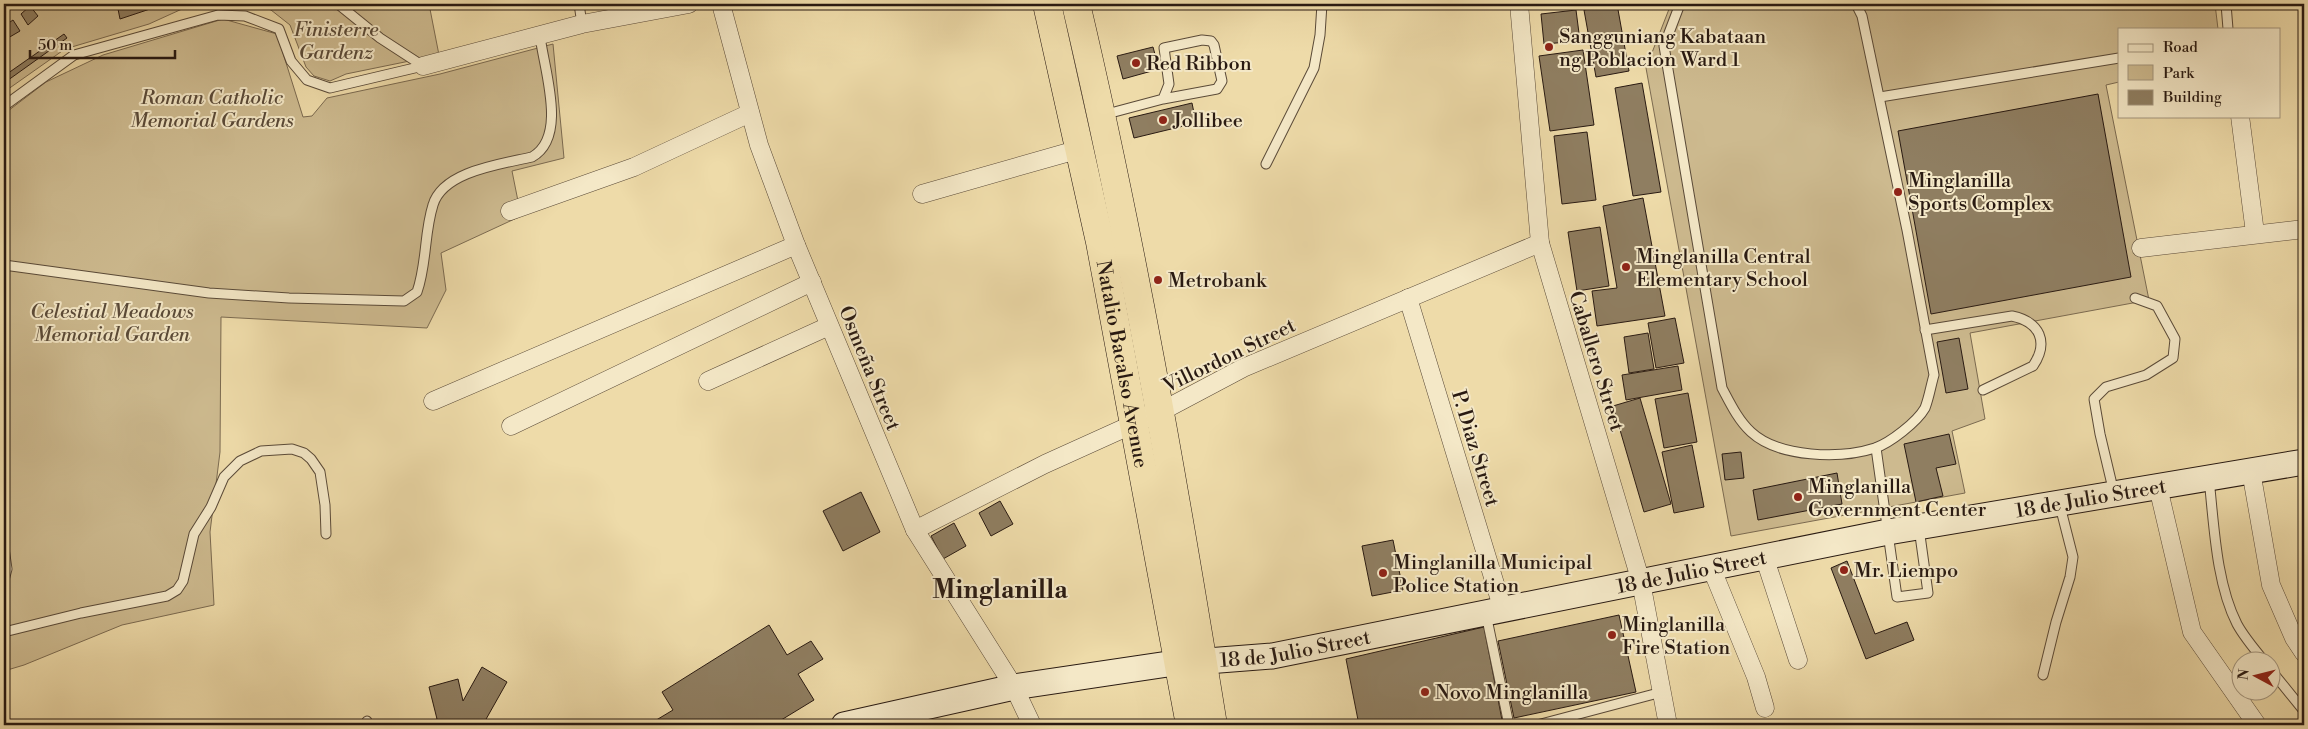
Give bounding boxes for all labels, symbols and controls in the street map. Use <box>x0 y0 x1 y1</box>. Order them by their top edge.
park label: Finisterre Gardenz <box>293 18 379 66</box>
place label: Sangguniang Kabataan ng Poblacion Ward 1 <box>1559 25 1766 73</box>
scale bar <box>30 28 175 60</box>
legend <box>2118 28 2280 118</box>
text: 50 m <box>38 36 72 55</box>
text: Road <box>2163 38 2198 57</box>
marker: Sangguniang Kabataan ng Poblacion Ward 1 <box>1543 41 1555 53</box>
place label: Red Ribbon <box>1146 52 1252 77</box>
marker: Red Ribbon <box>1130 57 1142 69</box>
text: Park <box>2163 64 2195 83</box>
park label: Roman Catholic Memorial Gardens <box>130 86 294 134</box>
text: Building <box>2162 88 2222 107</box>
place label: Jollibee <box>1172 109 1243 134</box>
marker: Jollibee <box>1157 114 1169 126</box>
place label: Minglanilla Sports Complex <box>1908 169 2052 217</box>
marker: Minglanilla Sports Complex <box>1892 186 1904 198</box>
place label: Minglanilla Central Elementary School <box>1636 245 1811 293</box>
street label: Natalio Bacalso Avenue <box>1090 259 1153 470</box>
marker: Minglanilla Central Elementary School <box>1620 261 1632 273</box>
place label: Metrobank <box>1168 269 1268 294</box>
marker: Metrobank <box>1152 274 1164 286</box>
street label: Caballero Street <box>1562 288 1629 435</box>
park label: Celestial Meadows Memorial Garden <box>30 300 194 348</box>
street label: Osmeña Street <box>832 302 905 435</box>
street label: Villordon Street <box>1158 313 1300 400</box>
street label: P. Diaz Street <box>1445 387 1504 510</box>
street label: 18 de Julio Street <box>2014 474 2168 524</box>
place label: Minglanilla Government Center <box>1808 475 1987 523</box>
marker: Minglanilla Government Center <box>1792 491 1804 503</box>
street label: 18 de Julio Street <box>1614 546 1769 600</box>
place label: Minglanilla Municipal Police Station <box>1393 551 1592 599</box>
place label: Mr. Liempo <box>1854 559 1958 584</box>
marker: Mr. Liempo <box>1838 564 1850 576</box>
marker: Minglanilla Municipal Police Station <box>1377 567 1389 579</box>
district label: Minglanilla <box>932 575 1068 606</box>
place label: Minglanilla Fire Station <box>1622 613 1730 661</box>
street label: 18 de Julio Street <box>1219 625 1373 674</box>
marker: Minglanilla Fire Station <box>1606 629 1618 641</box>
north arrow <box>2230 652 2280 702</box>
text: N <box>2234 668 2254 681</box>
place label: Novo Minglanilla <box>1435 681 1589 706</box>
marker: Novo Minglanilla <box>1419 686 1431 698</box>

